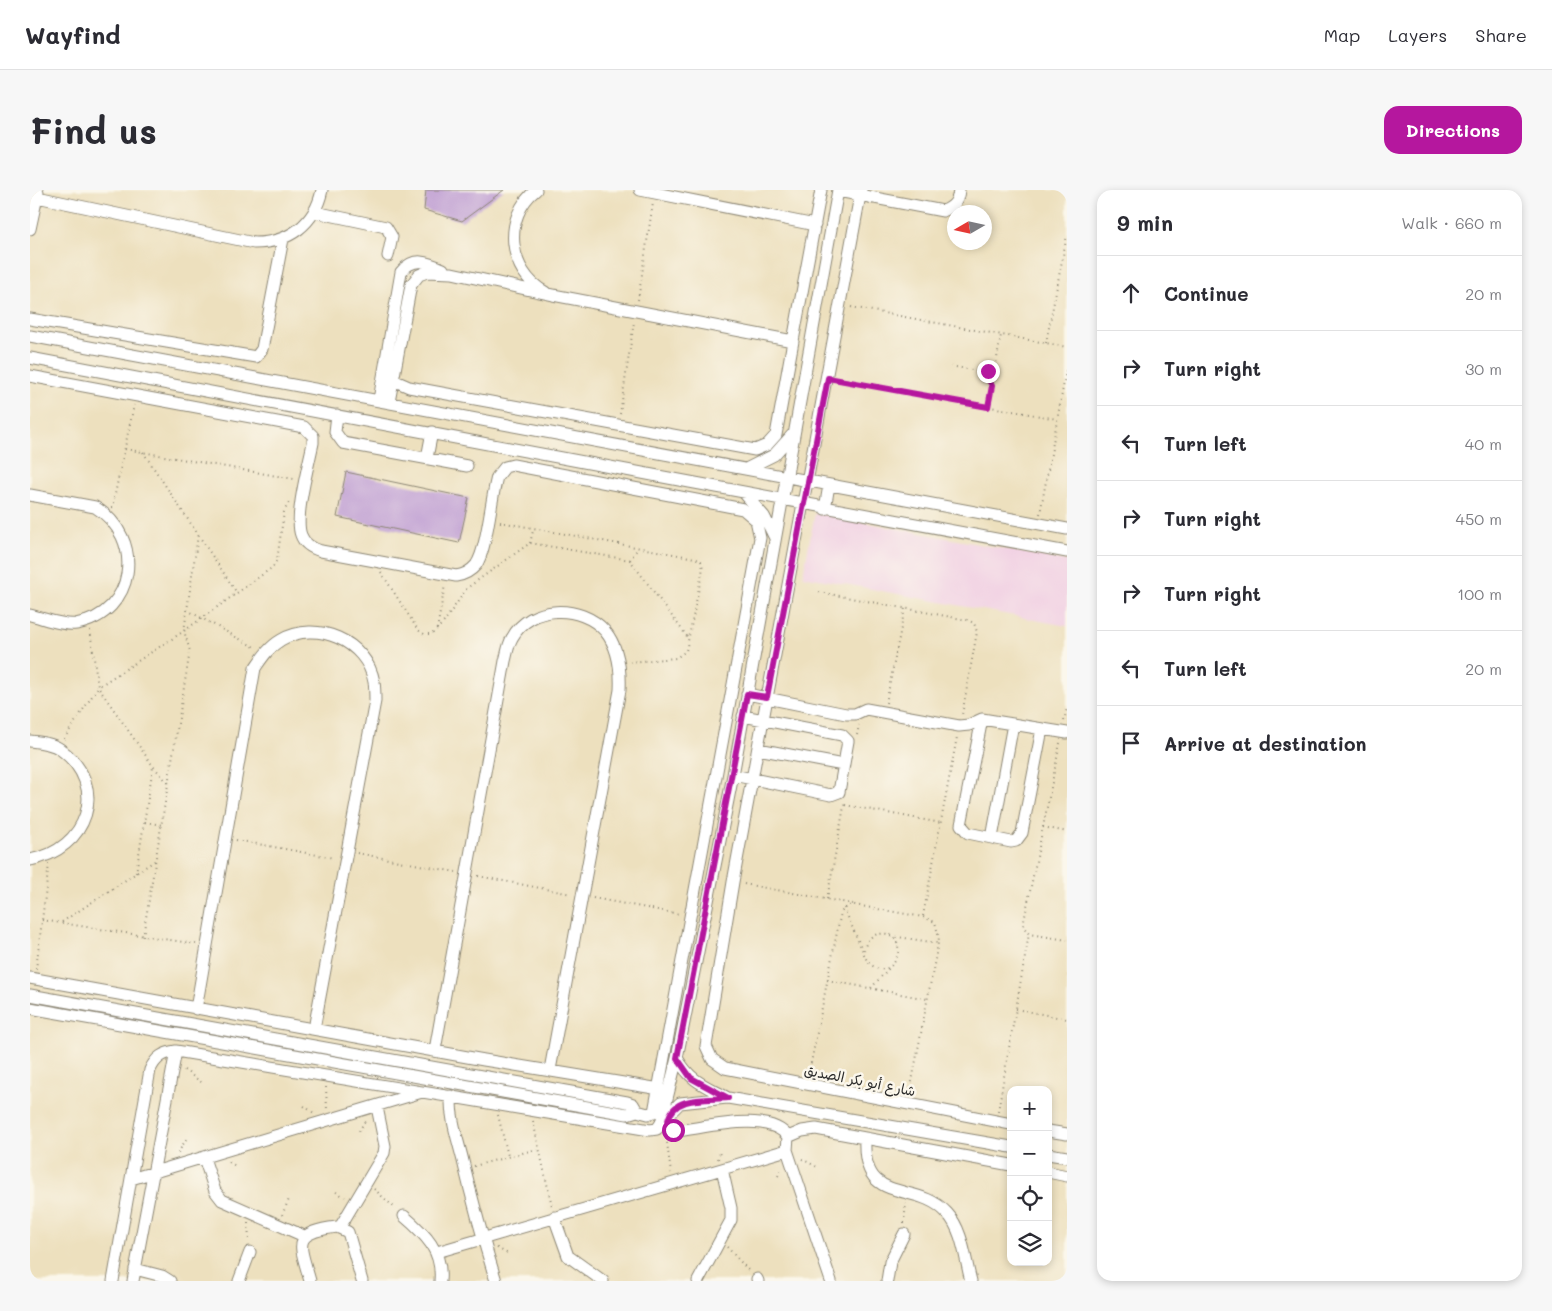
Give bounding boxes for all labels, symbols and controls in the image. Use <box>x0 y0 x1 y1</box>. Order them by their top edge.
text: Wayfind <box>25 19 121 50</box>
text: Map <box>1324 23 1360 47</box>
text: Layers <box>1388 23 1447 47</box>
text: Share <box>1475 23 1527 47</box>
button: Directions <box>1384 106 1522 154</box>
text: Find us <box>30 107 157 153</box>
north arrow <box>947 205 992 250</box>
text: 9 min <box>1117 209 1173 236</box>
text: Walk · 660 m <box>1401 212 1502 233</box>
icon: ahead <box>1117 279 1145 307</box>
text: Continue <box>1164 281 1249 306</box>
text: 20 m <box>1465 283 1502 304</box>
icon: right <box>1117 354 1145 382</box>
text: Turn right <box>1164 356 1261 381</box>
text: 30 m <box>1465 358 1502 379</box>
route end <box>977 360 1000 383</box>
icon: left <box>1117 429 1145 457</box>
text: Turn left <box>1164 431 1247 456</box>
text: 40 m <box>1465 433 1502 454</box>
icon: right <box>1117 504 1145 532</box>
text: Turn right <box>1164 506 1261 531</box>
text: 450 m <box>1456 508 1502 529</box>
icon: right <box>1117 579 1145 607</box>
text: Turn right <box>1164 581 1261 606</box>
text: 100 m <box>1457 583 1502 604</box>
icon: left <box>1117 654 1145 682</box>
text: Turn left <box>1164 656 1247 681</box>
text: 20 m <box>1465 658 1502 679</box>
icon: arrive <box>1117 729 1145 757</box>
text: Arrive at destination <box>1164 731 1367 756</box>
street label: شارع أبو بكر الصديق <box>802 1060 917 1101</box>
map controls <box>1007 1086 1052 1266</box>
button: + <box>1007 1086 1052 1131</box>
route start <box>662 1119 685 1142</box>
button: − <box>1007 1131 1052 1176</box>
button: locate <box>1007 1176 1052 1221</box>
button: layers <box>1007 1221 1052 1266</box>

